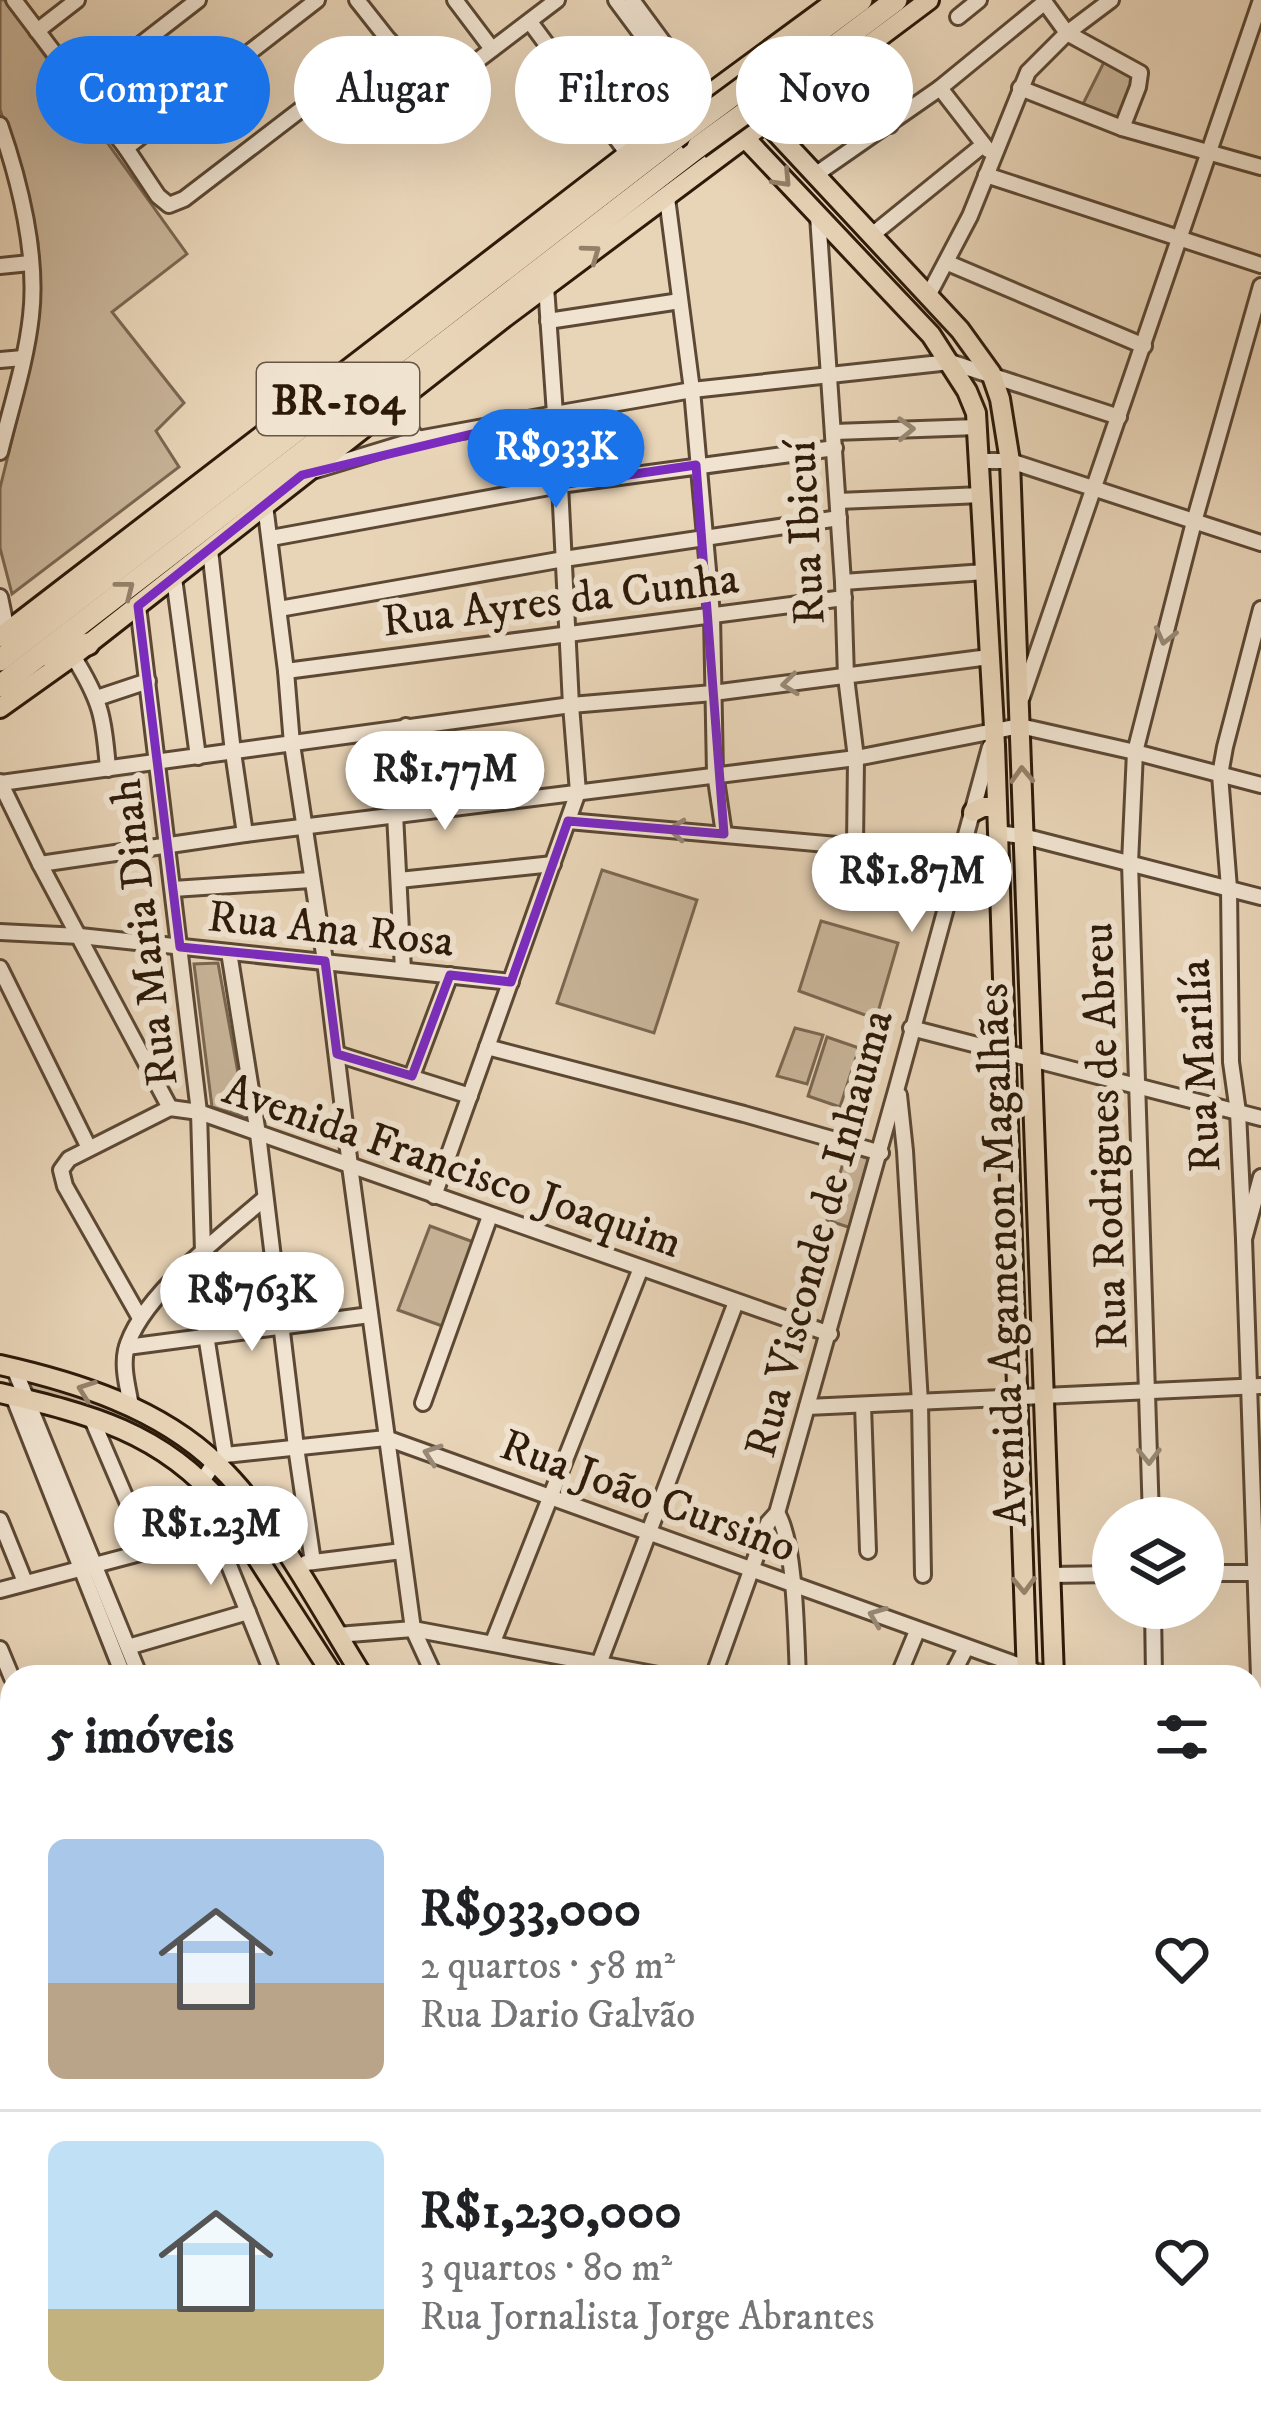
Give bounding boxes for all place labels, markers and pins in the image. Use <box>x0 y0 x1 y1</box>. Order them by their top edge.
pin: R$933K <box>458 409 654 511</box>
pin: R$1.77M <box>334 731 556 833</box>
pin: R$1.87M <box>801 833 1023 935</box>
pin: R$763K <box>154 1252 350 1354</box>
pin: R$1.23M <box>100 1486 322 1588</box>

